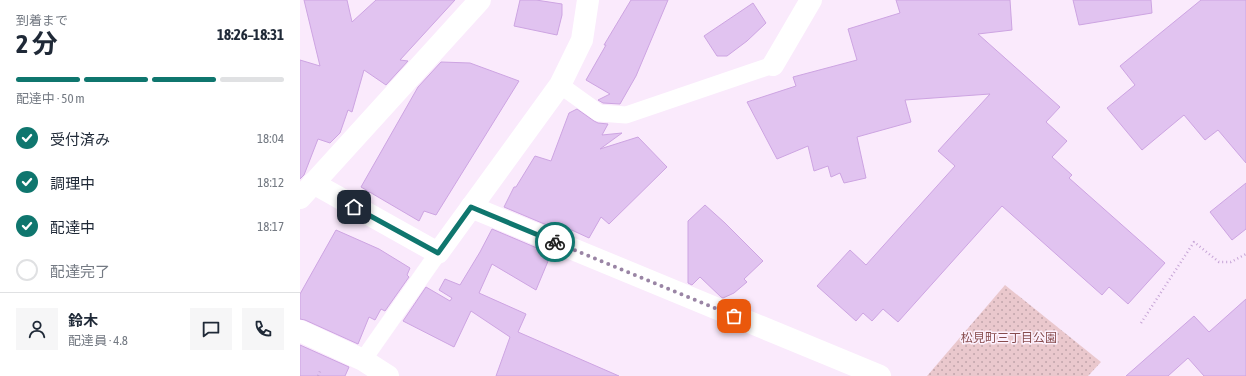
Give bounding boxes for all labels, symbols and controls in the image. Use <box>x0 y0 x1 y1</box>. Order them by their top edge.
text: 到着まで <box>16 13 68 28</box>
text: 18:26–18:31 <box>217 26 284 43</box>
text: 2 分 <box>16 29 58 59</box>
text: 配達中 · 50 m <box>16 91 85 106</box>
icon: check <box>16 127 38 149</box>
text: 受付済み <box>50 131 110 148</box>
text: 18:04 <box>257 131 284 146</box>
icon: check <box>16 171 38 193</box>
text: 調理中 <box>50 175 95 192</box>
text: 18:12 <box>257 175 284 190</box>
pin <box>337 190 371 224</box>
icon: home <box>343 196 365 218</box>
icon: check <box>16 215 38 237</box>
text: 配達中 <box>50 219 95 236</box>
text: 18:17 <box>257 219 284 234</box>
courier <box>535 222 575 262</box>
icon: bike <box>544 231 566 253</box>
text: 配達完了 <box>50 263 110 280</box>
pin <box>717 299 751 333</box>
icon: bag <box>723 305 745 327</box>
button: person <box>16 308 58 350</box>
button: chat <box>190 308 232 350</box>
button: phone <box>242 308 284 350</box>
text: 鈴木 <box>68 312 98 329</box>
park label: 松見町三丁目公園 <box>961 331 1057 345</box>
text: 配達員 · 4.8 <box>68 333 128 348</box>

